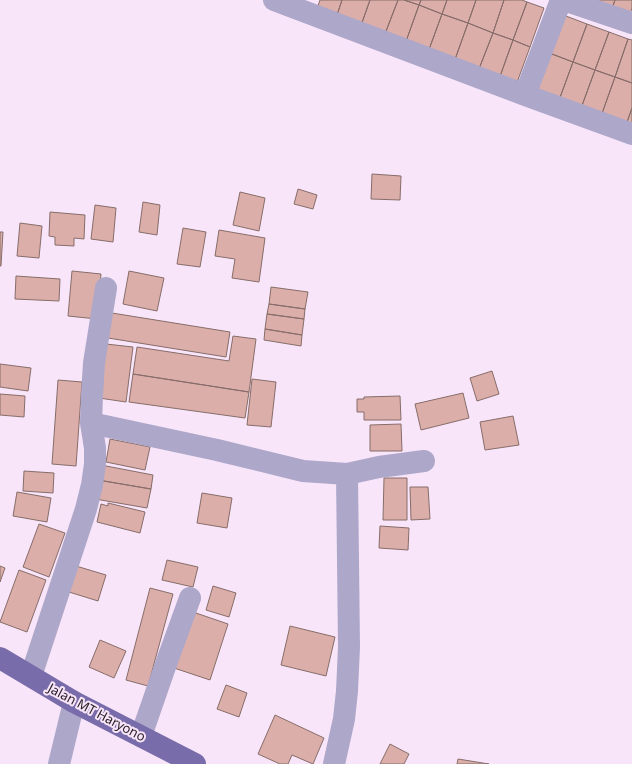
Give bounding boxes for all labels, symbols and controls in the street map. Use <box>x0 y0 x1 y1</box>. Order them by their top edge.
street label: Jalan MT Haryono <box>43 678 149 745</box>

